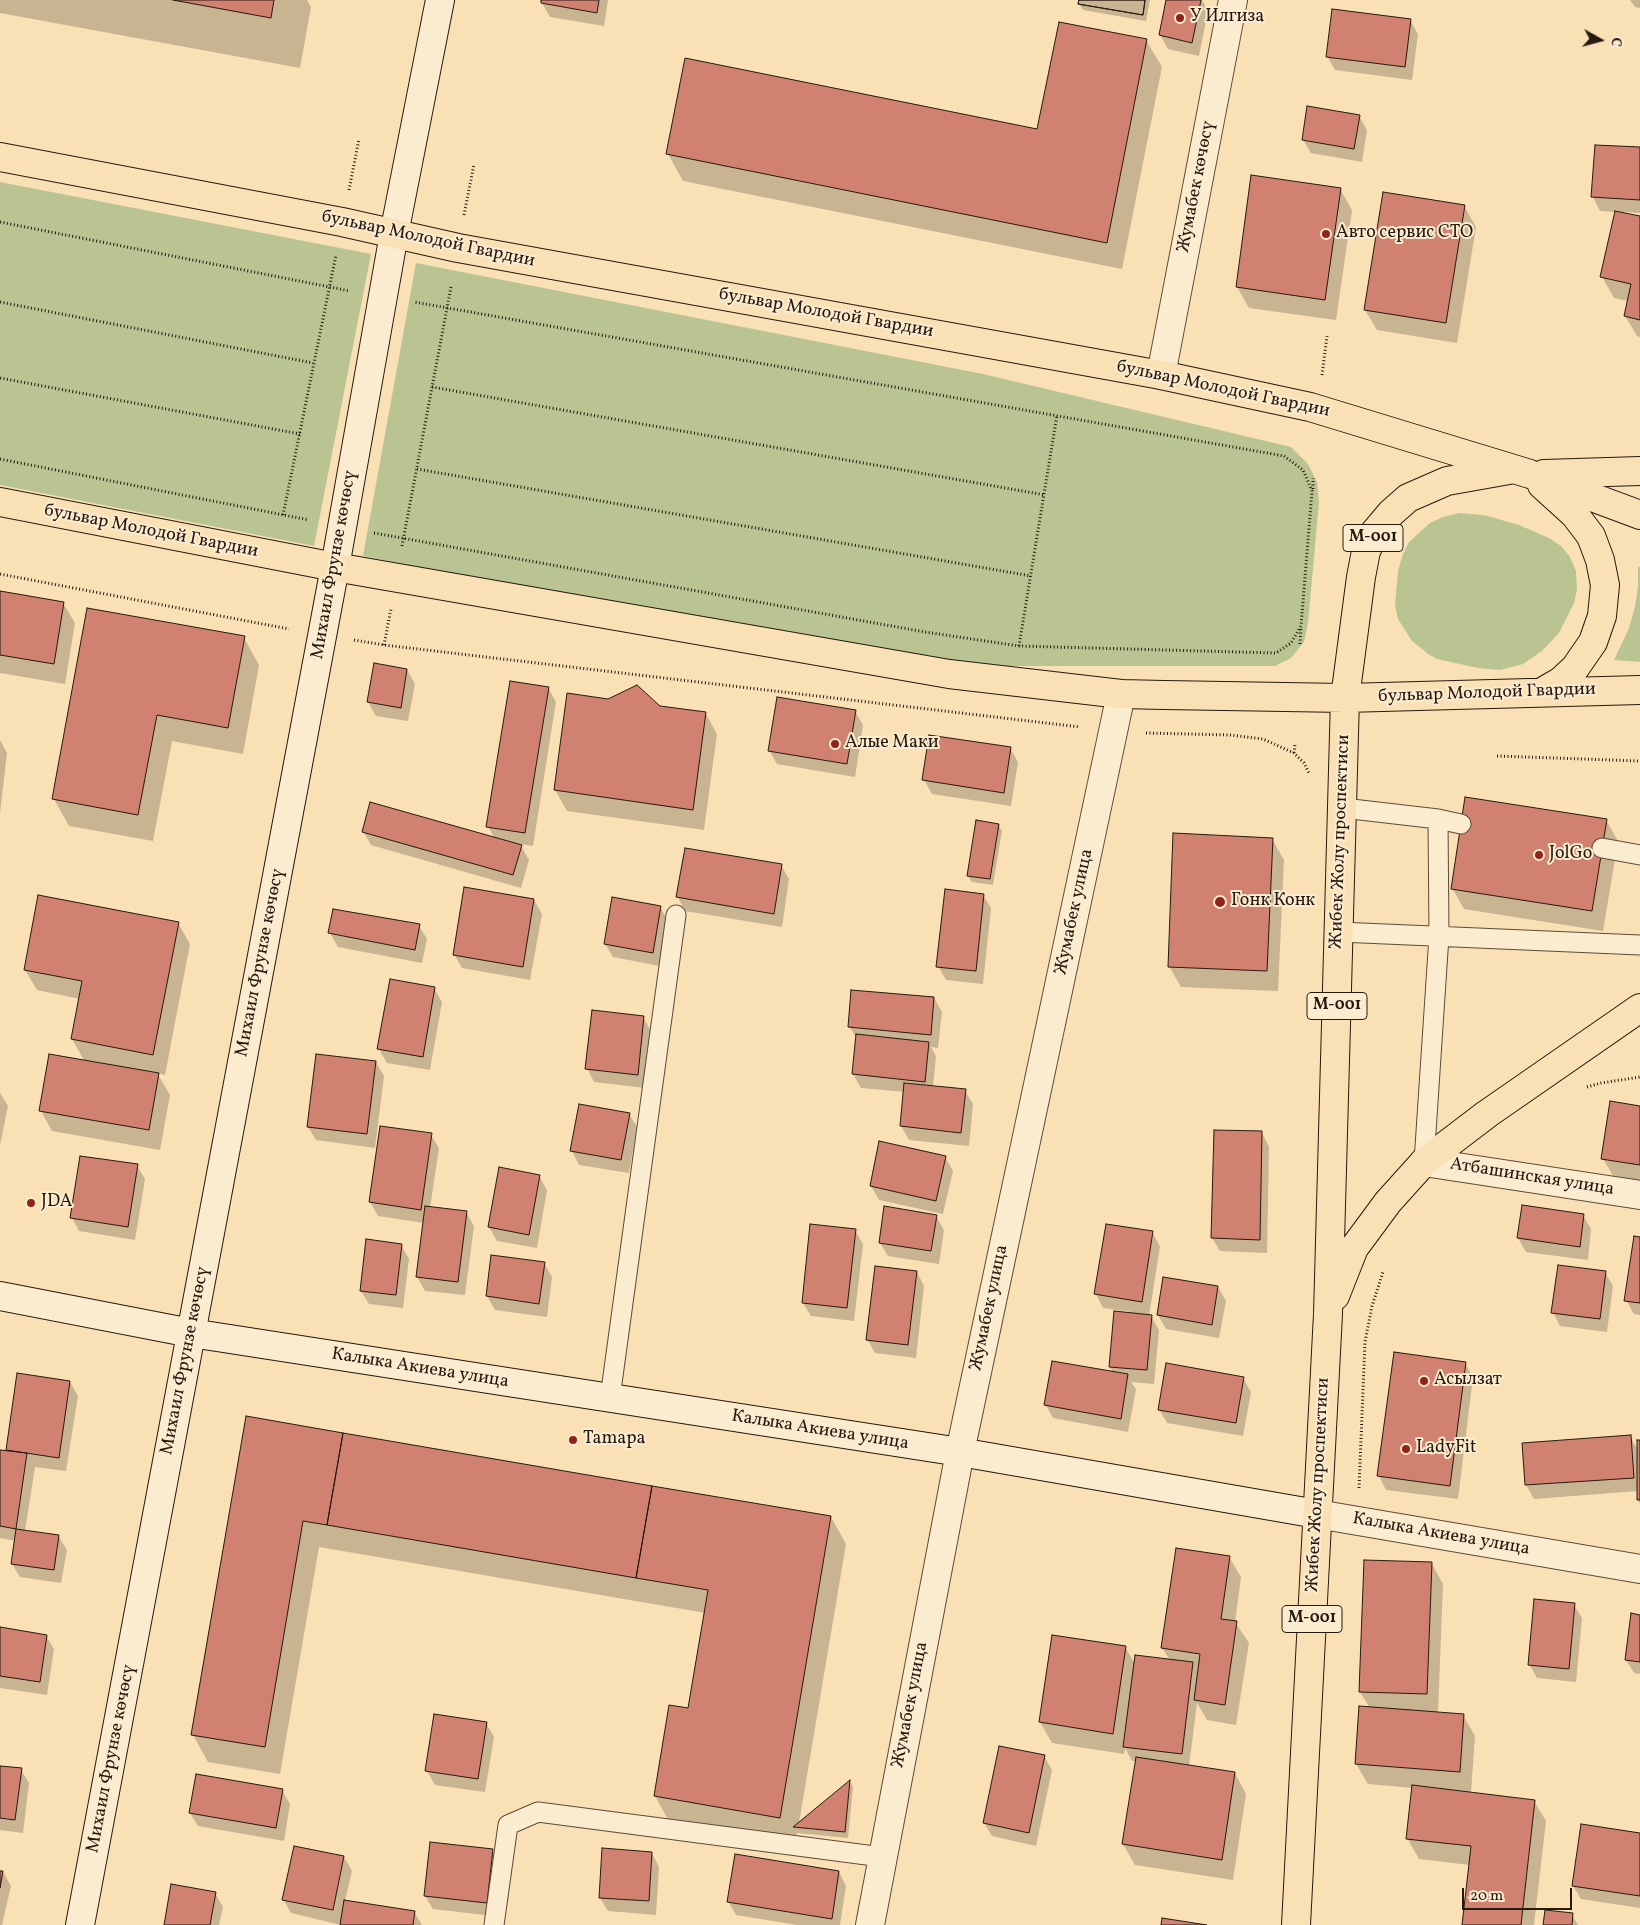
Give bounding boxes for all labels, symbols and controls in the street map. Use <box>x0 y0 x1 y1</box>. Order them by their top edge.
place label: У Илгиза <box>1190 7 1264 29</box>
marker: У Илгиза <box>1174 12 1186 24</box>
north arrow <box>1575 15 1625 65</box>
text: С <box>1605 36 1625 48</box>
street label: Жумабек көчөсү <box>1174 119 1220 255</box>
street label: бульвар Молодой Гвардии <box>319 207 537 273</box>
place label: Авто сервис СТО <box>1336 223 1473 245</box>
marker: Авто сервис СТО <box>1320 228 1332 240</box>
street label: бульвар Молодой Гвардии <box>717 284 935 344</box>
street label: бульвар Молодой Гвардии <box>1114 357 1332 423</box>
street label: Михаил Фрунзе көчөсү <box>308 469 362 661</box>
street label: бульвар Молодой Гвардии <box>42 501 260 563</box>
road number: М-001 <box>1343 524 1403 552</box>
street label: бульвар Молодой Гвардии <box>1378 679 1596 709</box>
place label: Алые Маки <box>845 733 939 755</box>
street label: Жибек Жолу проспектиси <box>1326 734 1356 950</box>
marker: Алые Маки <box>829 738 841 750</box>
place label: JolGo <box>1549 844 1592 866</box>
street label: Жумабек улица <box>1051 847 1099 977</box>
marker: JolGo <box>1533 849 1545 861</box>
street label: Михаил Фрунзе көчөсү <box>232 867 290 1059</box>
place label: Гонк Конк <box>1231 891 1315 913</box>
marker: Гонк Конк <box>1213 895 1227 909</box>
road number: М-001 <box>1307 992 1367 1019</box>
street label: Атбашинская улица <box>1448 1154 1616 1202</box>
place label: JDA <box>41 1192 72 1214</box>
marker: JDA <box>25 1197 37 1209</box>
street label: Жумабек улица <box>966 1243 1014 1373</box>
street label: Михаил Фрунзе көчөсү <box>157 1265 215 1457</box>
street label: Калыка Акиева улица <box>330 1344 510 1394</box>
place label: Асылзат <box>1434 1370 1502 1392</box>
marker: Асылзат <box>1418 1375 1430 1387</box>
street label: Жибек Жолу проспектиси <box>1303 1377 1335 1593</box>
street label: Калыка Акиева улица <box>730 1406 910 1456</box>
place label: Tamaра <box>583 1429 646 1451</box>
marker: Tamaра <box>567 1434 579 1446</box>
place label: LadyFit <box>1416 1438 1476 1460</box>
marker: LadyFit <box>1400 1443 1412 1455</box>
street label: Калыка Акиева улица <box>1351 1509 1531 1561</box>
road number: М-001 <box>1282 1606 1342 1632</box>
street label: Жумабек улица <box>888 1640 934 1770</box>
street label: Михаил Фрунзе көчөсү <box>83 1663 141 1855</box>
scale bar <box>1465 1878 1575 1910</box>
text: 20 m <box>1470 1886 1503 1907</box>

